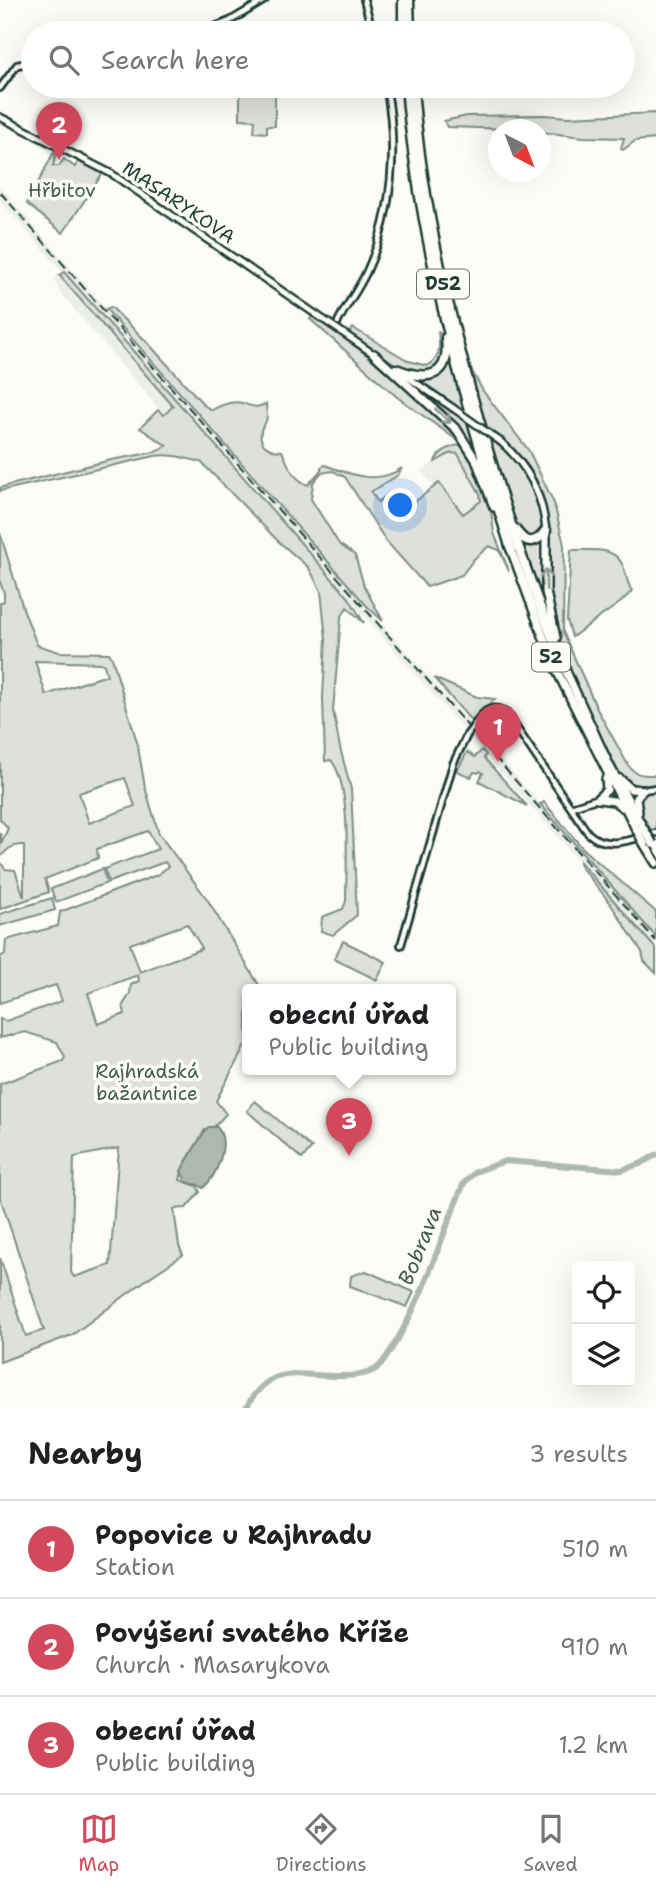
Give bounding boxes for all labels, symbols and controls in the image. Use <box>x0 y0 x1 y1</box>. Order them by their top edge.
search box <box>21 21 635 98</box>
icon: search <box>45 41 83 79</box>
text: Search here <box>101 42 250 77</box>
pin: 2 <box>36 102 82 160</box>
north arrow <box>488 119 551 182</box>
street label: MASARYKOVA <box>118 156 240 249</box>
park label: Hřbitov <box>28 178 96 203</box>
road number: D52 <box>417 270 469 298</box>
one-way arrow <box>434 408 451 425</box>
your location <box>383 488 417 522</box>
one-way arrow <box>539 568 553 591</box>
road number: 52 <box>532 642 570 672</box>
pin: 1 <box>475 704 521 762</box>
popup <box>242 984 456 1075</box>
text: obecní úřad <box>268 997 430 1032</box>
text: Public building <box>268 1032 429 1062</box>
park label: Rajhradská bažantnice <box>95 1059 199 1106</box>
pin: 3 <box>326 1098 372 1156</box>
water label: Bobrava <box>392 1203 448 1289</box>
map controls <box>572 1261 635 1387</box>
button: locate <box>572 1261 635 1324</box>
button: layers <box>572 1324 635 1387</box>
text: Nearby <box>28 1433 143 1474</box>
text: 3 results <box>529 1439 628 1469</box>
text: Popovice u Rajhradu <box>95 1517 372 1552</box>
text: 1 <box>46 1534 56 1564</box>
text: 510 m <box>562 1534 628 1564</box>
text: Station <box>95 1552 175 1582</box>
text: Povýšení svatého Kříže <box>95 1615 409 1650</box>
text: 2 <box>43 1632 59 1662</box>
text: 910 m <box>560 1632 628 1662</box>
text: Church · Masarykova <box>95 1650 330 1680</box>
text: obecní úřad <box>95 1713 256 1748</box>
text: 3 <box>43 1730 59 1760</box>
text: 1.2 km <box>559 1730 628 1760</box>
text: Public building <box>95 1748 255 1778</box>
tab: Map <box>78 1810 119 1877</box>
tab: Directions <box>276 1810 367 1877</box>
tab: Saved <box>524 1810 578 1877</box>

